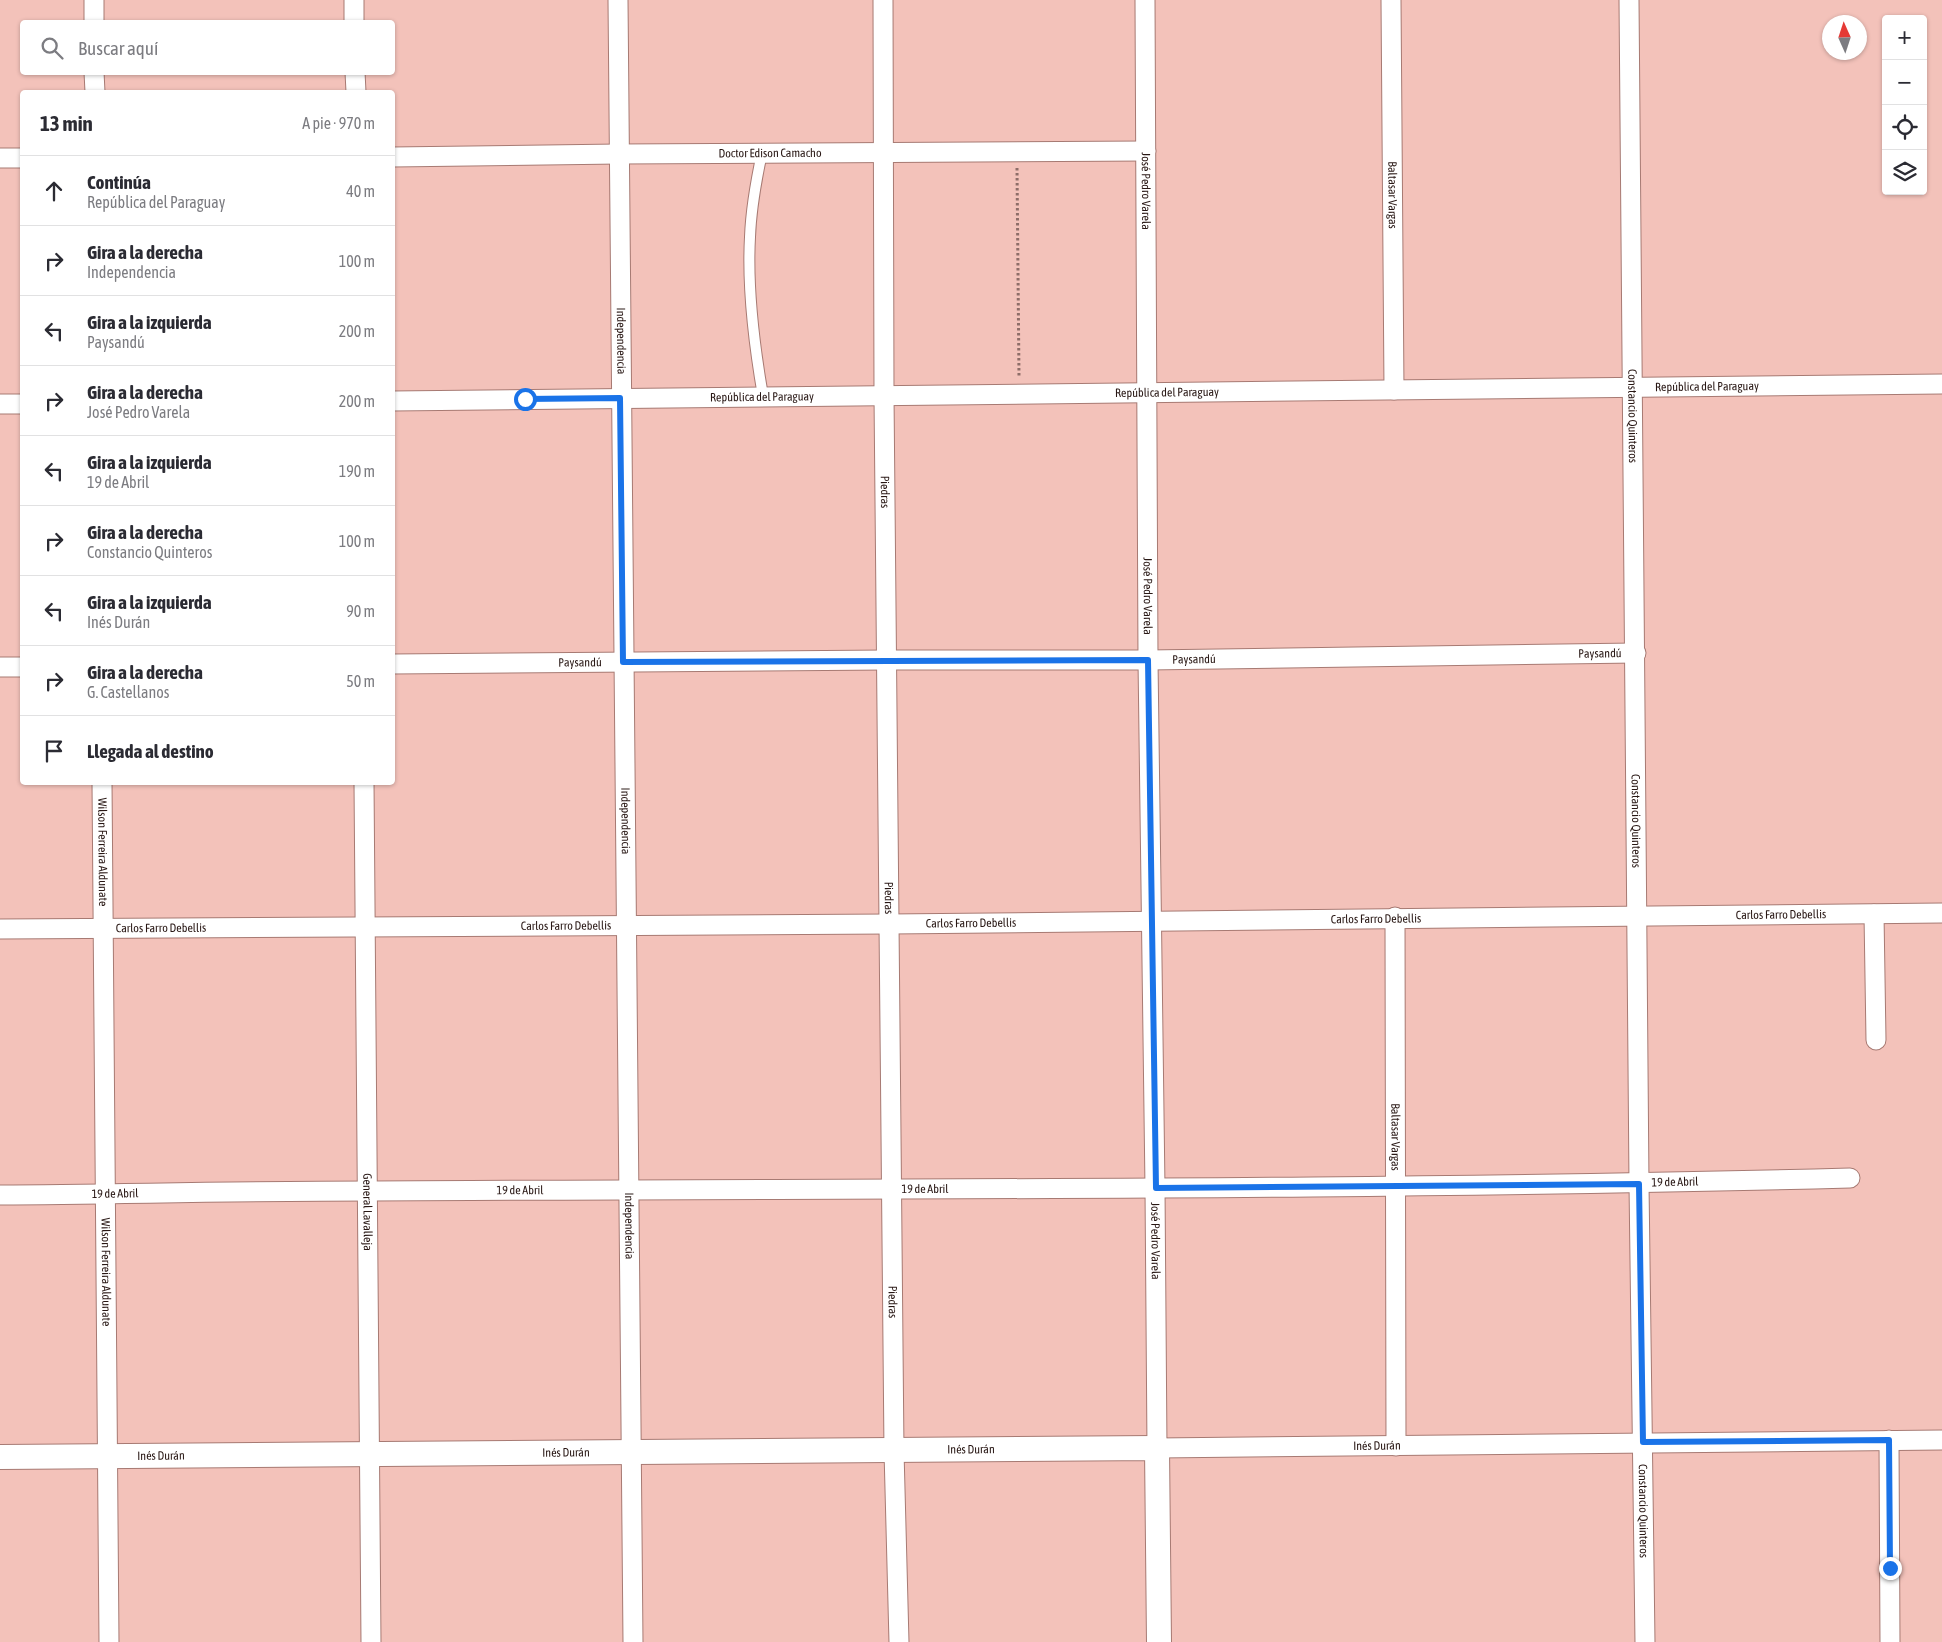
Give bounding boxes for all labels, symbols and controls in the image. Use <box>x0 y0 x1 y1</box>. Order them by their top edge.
north arrow <box>1822 15 1867 60</box>
map controls <box>1882 15 1927 195</box>
button: + <box>1882 15 1927 60</box>
search box <box>20 20 395 75</box>
icon: search <box>38 34 66 62</box>
text: Buscar aquí <box>78 37 158 59</box>
button: − <box>1882 60 1927 105</box>
button: locate <box>1882 105 1927 150</box>
text: 13 min <box>40 111 93 135</box>
text: A pie · 970 m <box>302 114 375 132</box>
street label: Doctor Edison Camacho <box>718 146 822 160</box>
button: layers <box>1882 150 1927 195</box>
street label: José Pedro Varela <box>1139 152 1153 230</box>
street label: Baltasar Vargas <box>1385 161 1400 229</box>
text: Continúa <box>87 171 151 193</box>
icon: ahead <box>40 177 68 205</box>
text: 40 m <box>346 182 375 200</box>
text: República del Paraguay <box>87 193 225 211</box>
text: Gira a la derecha <box>87 241 203 263</box>
icon: right <box>40 247 68 275</box>
text: 100 m <box>339 252 375 270</box>
text: Independencia <box>87 263 176 281</box>
street label: Independencia <box>614 308 628 374</box>
text: Gira a la izquierda <box>87 311 212 333</box>
icon: left <box>40 317 68 345</box>
text: 200 m <box>339 322 375 340</box>
text: Paysandú <box>87 333 145 351</box>
street label: Constancio Quinteros <box>1625 369 1640 463</box>
street label: República del Paraguay <box>1655 379 1759 394</box>
text: Gira a la derecha <box>87 381 203 403</box>
street label: República del Paraguay <box>1115 385 1219 400</box>
icon: right <box>40 387 68 415</box>
route start <box>514 388 537 411</box>
street label: República del Paraguay <box>710 389 814 405</box>
text: 200 m <box>339 392 375 410</box>
text: José Pedro Varela <box>87 403 190 421</box>
text: Gira a la izquierda <box>87 451 212 473</box>
icon: left <box>40 457 68 485</box>
text: 190 m <box>339 462 375 480</box>
text: 19 de Abril <box>87 473 149 491</box>
street label: Piedras <box>878 476 892 508</box>
text: Gira a la derecha <box>87 521 203 543</box>
icon: right <box>40 527 68 555</box>
text: 100 m <box>339 532 375 550</box>
text: Constancio Quinteros <box>87 543 212 561</box>
street label: José Pedro Varela <box>1141 557 1155 635</box>
text: Gira a la izquierda <box>87 591 212 613</box>
icon: left <box>40 597 68 625</box>
text: 90 m <box>346 602 375 620</box>
text: Inés Durán <box>87 613 150 631</box>
street label: Paysandú <box>1578 646 1622 661</box>
street label: Paysandú <box>1172 652 1216 667</box>
street label: Paysandú <box>558 655 602 670</box>
text: Gira a la derecha <box>87 661 203 683</box>
icon: right <box>40 667 68 695</box>
text: 50 m <box>346 672 375 690</box>
text: G. Castellanos <box>87 683 169 701</box>
icon: arrive <box>40 737 68 765</box>
text: Llegada al destino <box>87 740 214 762</box>
street label: Constancio Quinteros <box>1629 774 1643 868</box>
street label: Independencia <box>618 787 633 854</box>
street label: Wilson Ferreira Aldunate <box>95 798 110 906</box>
street label: Piedras <box>882 882 896 914</box>
street label: Carlos Farro Debellis <box>1736 907 1826 922</box>
street label: Carlos Farro Debellis <box>1331 911 1421 926</box>
street label: Carlos Farro Debellis <box>926 916 1016 931</box>
street label: Carlos Farro Debellis <box>521 919 611 933</box>
street label: Carlos Farro Debellis <box>116 921 206 935</box>
street label: Baltasar Vargas <box>1388 1103 1402 1171</box>
street label: General Lavalleja <box>360 1173 375 1251</box>
street label: 19 de Abril <box>1651 1175 1699 1189</box>
street label: 19 de Abril <box>902 1182 949 1196</box>
street label: 19 de Abril <box>497 1183 544 1197</box>
street label: 19 de Abril <box>91 1186 139 1201</box>
street label: Independencia <box>622 1192 637 1259</box>
street label: José Pedro Varela <box>1148 1202 1163 1280</box>
street label: Wilson Ferreira Aldunate <box>99 1218 113 1326</box>
street label: Piedras <box>885 1286 900 1318</box>
street label: Inés Durán <box>1353 1439 1401 1453</box>
street label: Inés Durán <box>947 1442 995 1457</box>
street label: Inés Durán <box>542 1445 590 1460</box>
street label: Inés Durán <box>137 1449 185 1463</box>
street label: Constancio Quinteros <box>1636 1464 1651 1558</box>
route end <box>1879 1557 1902 1580</box>

